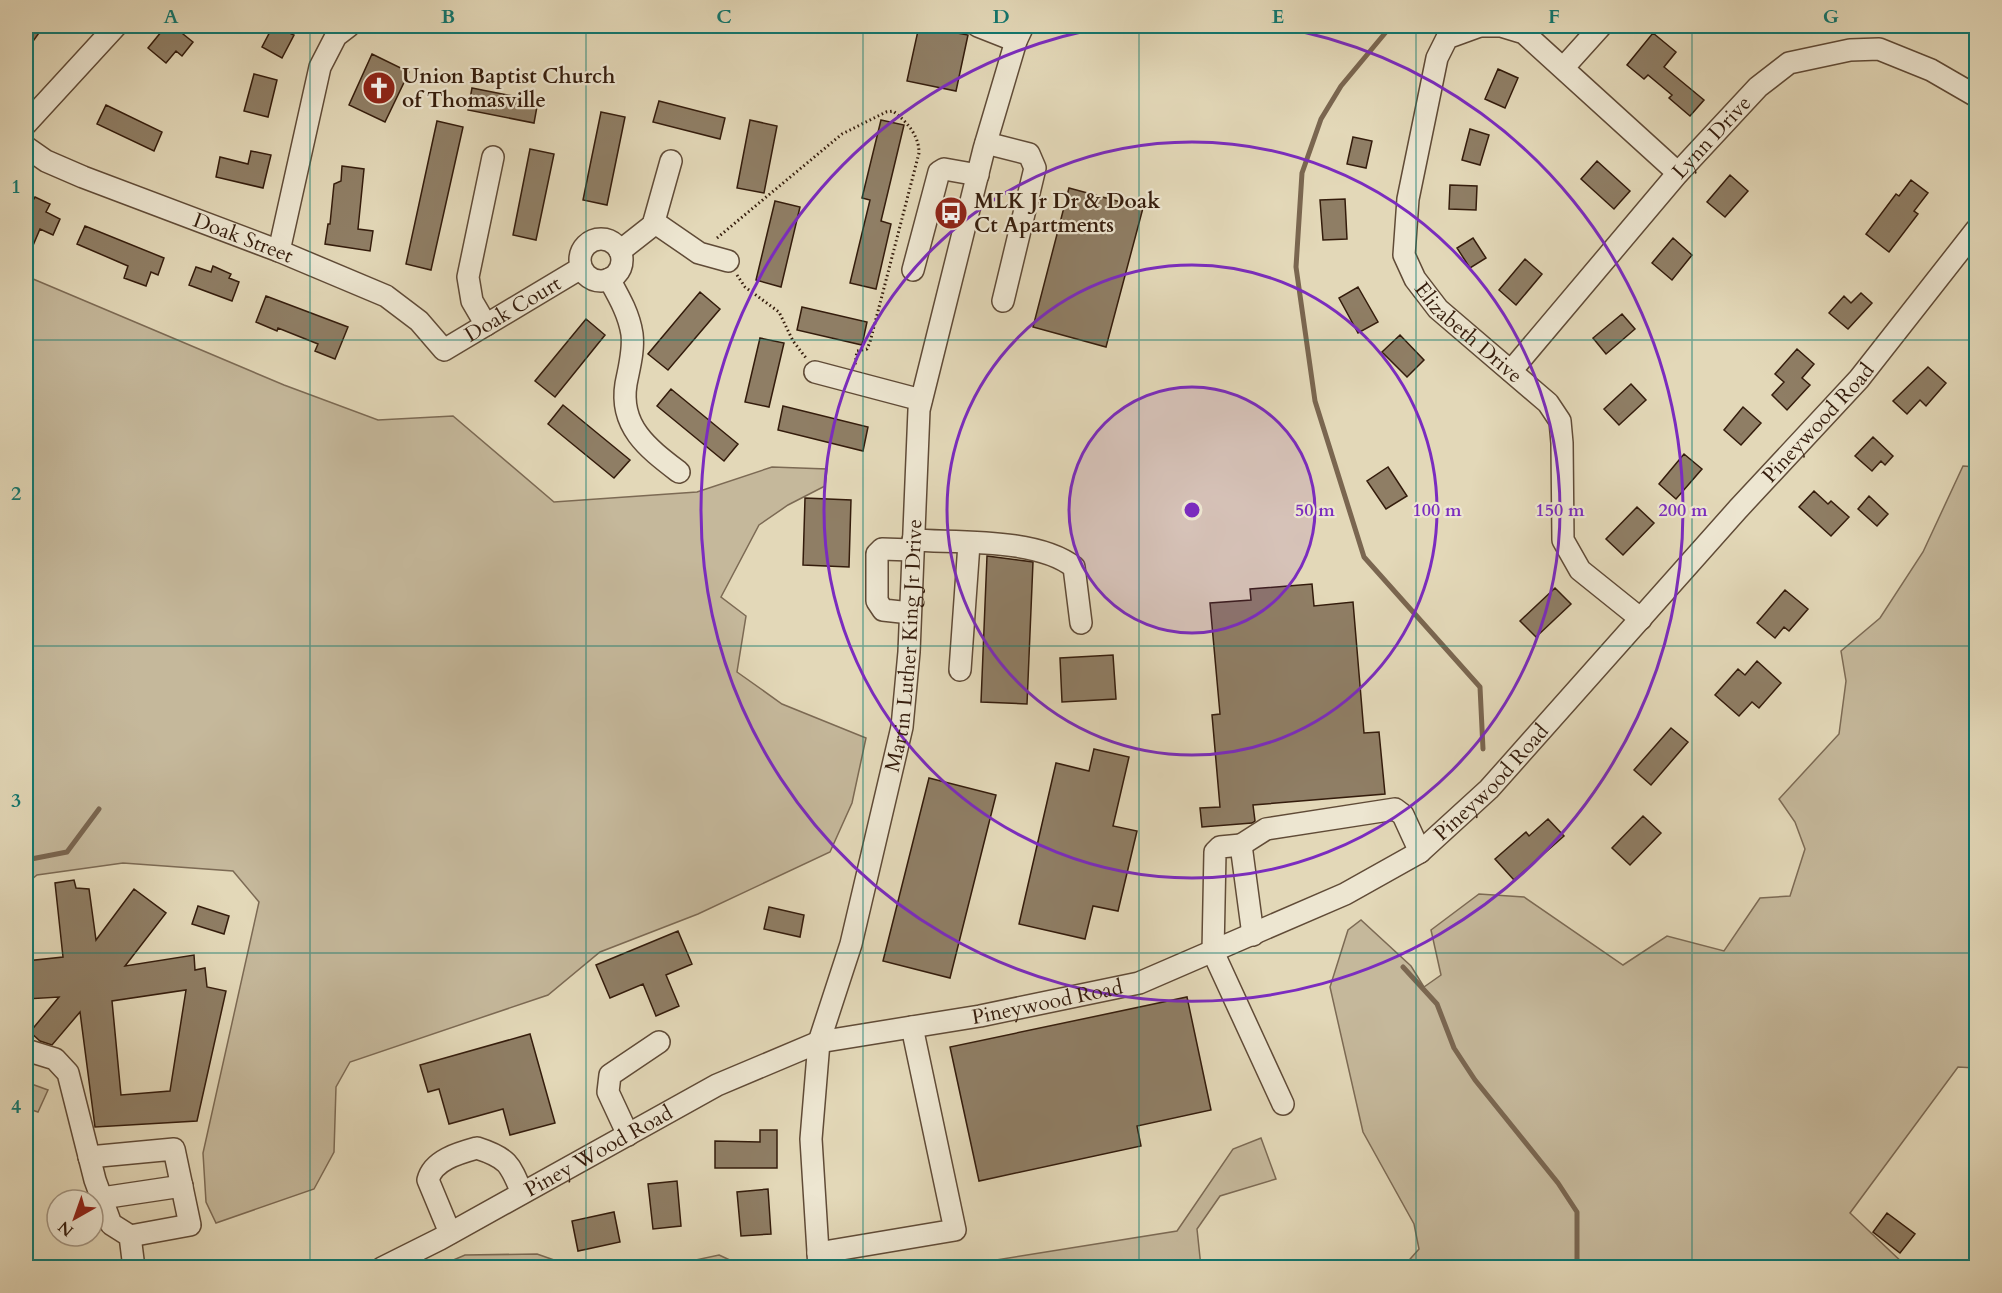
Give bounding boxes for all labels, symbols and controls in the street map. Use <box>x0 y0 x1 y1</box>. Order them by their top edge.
text: A <box>163 3 179 30</box>
text: B <box>441 3 455 30</box>
text: C <box>716 3 732 30</box>
text: D <box>992 3 1010 30</box>
text: E <box>1272 3 1284 30</box>
text: F <box>1548 3 1560 30</box>
text: G <box>1823 3 1839 30</box>
place label: Union Baptist Church of Thomasville <box>402 62 615 115</box>
church icon: Union Baptist Church of Thomasville <box>361 70 397 106</box>
street label: Lynn Drive <box>1665 89 1757 185</box>
text: 1 <box>11 173 21 200</box>
place label: MLK Jr Dr & Doak Ct Apartments <box>974 187 1160 240</box>
bus stop icon: MLK Jr Dr & Doak Ct Apartments <box>933 195 969 231</box>
street label: Doak Street <box>189 205 298 270</box>
street label: Doak Court <box>459 269 567 349</box>
street label: Elizabeth Drive <box>1408 276 1529 390</box>
street label: Pineywood Road <box>1755 357 1881 489</box>
text: 2 <box>11 480 21 507</box>
text: 50 m <box>1295 498 1335 523</box>
text: 100 m <box>1412 498 1462 523</box>
text: 150 m <box>1535 498 1585 523</box>
text: 200 m <box>1658 498 1708 523</box>
centre of rings <box>1182 500 1202 520</box>
street label: Martin Luther King Jr Drive <box>877 518 929 775</box>
street label: Pineywood Road <box>1427 717 1555 847</box>
text: 3 <box>11 787 21 814</box>
street label: Pineywood Road <box>969 972 1125 1032</box>
text: 4 <box>11 1093 21 1120</box>
street label: Piney Wood Road <box>519 1098 678 1204</box>
north arrow <box>45 1188 105 1248</box>
text: N <box>54 1216 78 1242</box>

